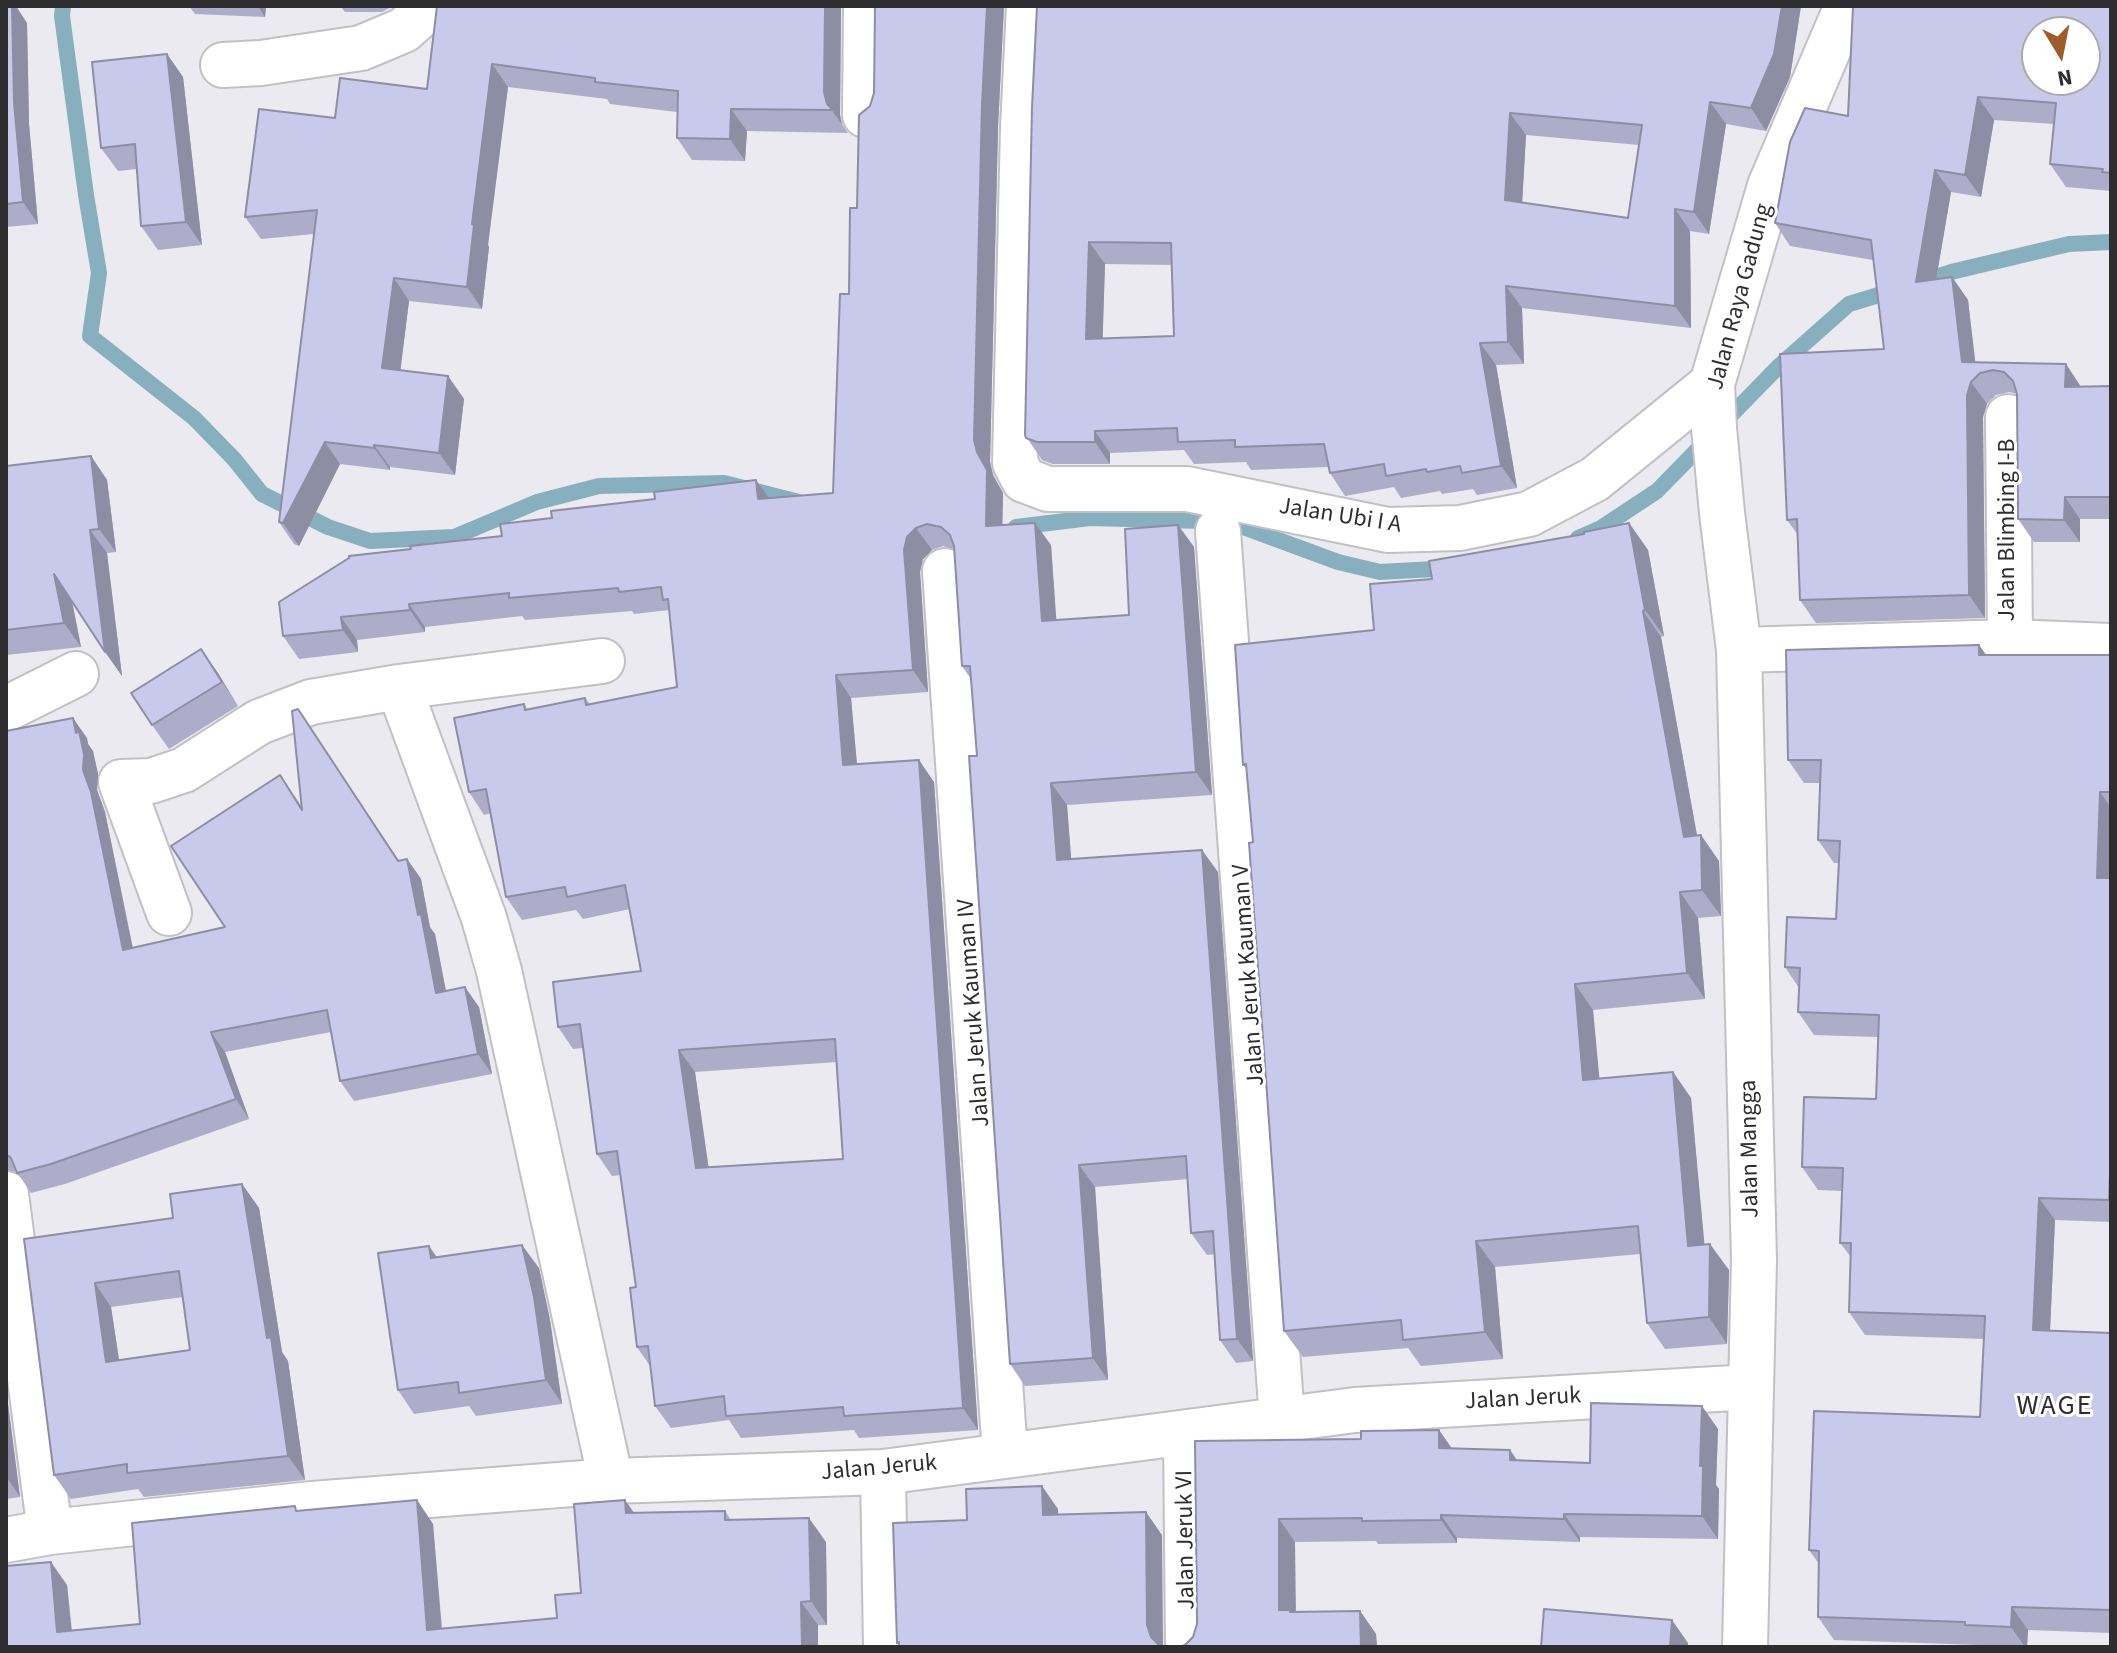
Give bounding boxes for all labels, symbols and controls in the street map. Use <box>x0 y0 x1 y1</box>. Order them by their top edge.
north arrow <box>2021 16 2101 96</box>
text: N <box>2055 61 2075 95</box>
street label: Jalan Raya Gadung <box>1702 201 1780 393</box>
street label: Jalan Blimbing I-B <box>1995 439 2023 621</box>
street label: Jalan Ubi I A <box>1277 493 1403 541</box>
street label: Jalan Jeruk Kauman V <box>1228 863 1272 1087</box>
street label: Jalan Jeruk Kauman IV <box>953 898 997 1128</box>
street label: Jalan Mangga <box>1735 1080 1767 1218</box>
street label: Jalan Jeruk <box>1464 1383 1582 1417</box>
district label: WAGE <box>2017 1391 2093 1425</box>
street label: Jalan Jeruk <box>820 1450 938 1488</box>
street label: Jalan Jeruk VI <box>1171 1470 1203 1610</box>

